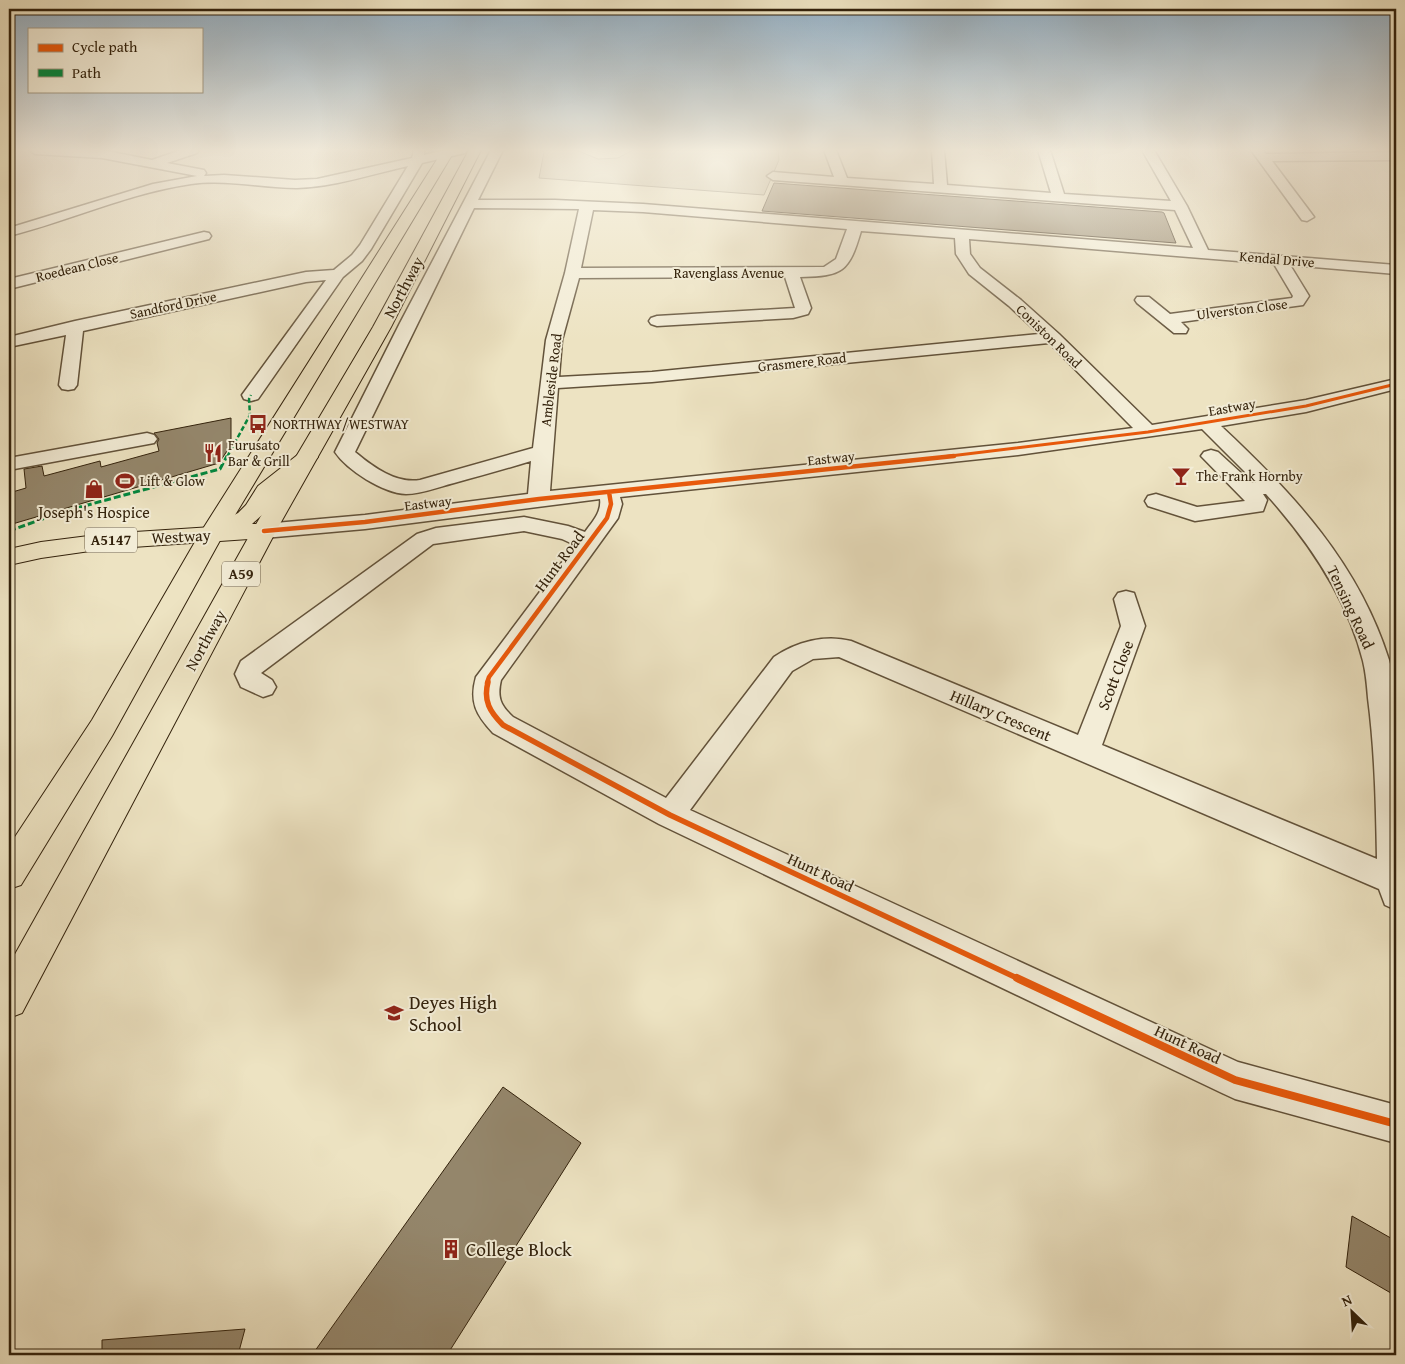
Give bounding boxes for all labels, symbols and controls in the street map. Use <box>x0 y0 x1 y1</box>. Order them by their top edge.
legend <box>28 28 202 92</box>
text: Cycle path <box>72 36 138 57</box>
text: Path <box>72 62 101 83</box>
street label: Kendal Drive <box>1239 246 1316 272</box>
street label: Roedean Close <box>34 247 121 287</box>
street label: Northway <box>377 252 429 322</box>
street label: Ravenglass Avenue <box>674 263 785 283</box>
street label: Sandford Drive <box>128 286 219 324</box>
street label: Ulverston Close <box>1195 293 1289 325</box>
street label: Coniston Road <box>1012 299 1087 373</box>
street label: Ambleside Road <box>535 332 567 428</box>
street label: Grasmere Road <box>757 347 848 377</box>
street label: Eastway <box>1207 393 1257 421</box>
bus stop icon: NORTHWAY/WESTWAY <box>247 413 269 435</box>
place label: NORTHWAY/WESTWAY <box>273 414 409 434</box>
place label: Furusato Bar & Grill <box>228 435 290 471</box>
restaurant icon: Furusato Bar & Grill <box>202 442 224 464</box>
street label: Eastway <box>806 446 856 470</box>
bar icon: The Frank Hornby <box>1170 465 1192 487</box>
place label: The Frank Hornby <box>1196 466 1303 486</box>
sports icon: Lift & Glow <box>114 470 136 492</box>
place label: Lift & Glow <box>140 471 205 491</box>
shop icon: Joseph's Hospice <box>83 478 105 500</box>
street label: Eastway <box>403 490 453 516</box>
place label: Joseph's Hospice <box>36 500 150 524</box>
street label: Westway <box>151 522 211 550</box>
street label: Hunt Road <box>528 525 590 597</box>
road number: A5147 <box>85 528 137 552</box>
street label: Tensing Road <box>1321 561 1381 653</box>
road number: A59 <box>222 562 260 586</box>
street label: Northway <box>178 605 232 675</box>
street label: Scott Close <box>1091 637 1139 713</box>
street label: Hillary Crescent <box>947 683 1056 747</box>
street label: Hunt Road <box>784 846 859 898</box>
place label: Deyes High School <box>409 988 498 1038</box>
school or university icon: Deyes High School <box>383 1002 405 1024</box>
street label: Hunt Road <box>1151 1018 1226 1070</box>
place label: College Block <box>466 1235 572 1263</box>
building icon: College Block <box>440 1238 462 1260</box>
north arrow <box>1328 1286 1378 1336</box>
text: N <box>1338 1289 1356 1311</box>

